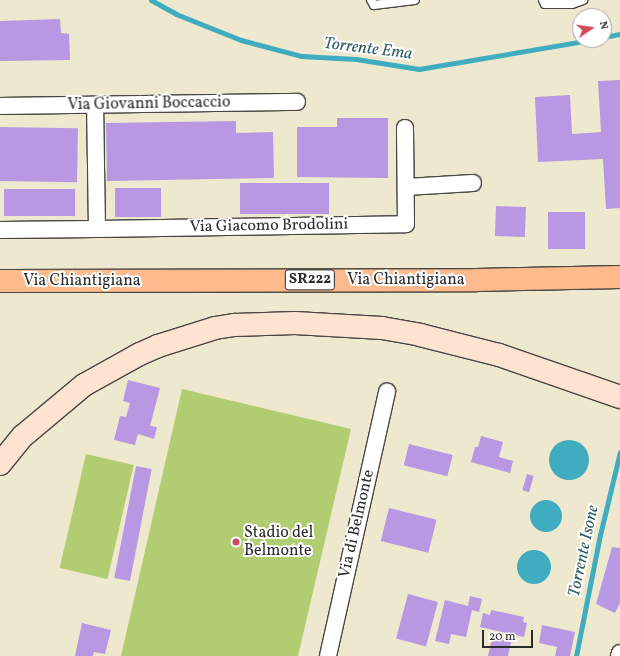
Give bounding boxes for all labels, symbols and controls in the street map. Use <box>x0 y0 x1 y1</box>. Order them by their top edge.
north arrow <box>572 8 612 48</box>
text: N <box>595 20 611 31</box>
water label: Torrente Ema <box>322 33 414 65</box>
street label: Via Giovanni Boccaccio <box>67 93 231 115</box>
street label: Via Giacomo Brodolini <box>189 215 349 237</box>
road number: SR222 <box>284 267 336 293</box>
street label: Via Chiantigiana <box>347 270 465 290</box>
street label: Via Chiantigiana <box>23 271 141 291</box>
street label: Via di Belmonte <box>335 468 379 580</box>
water label: Torrente Isone <box>564 503 604 599</box>
place label: Stadio del Belmonte <box>244 523 313 561</box>
marker: Stadio del Belmonte <box>231 537 241 547</box>
scale bar <box>484 622 535 648</box>
text: 20 m <box>489 629 516 645</box>

